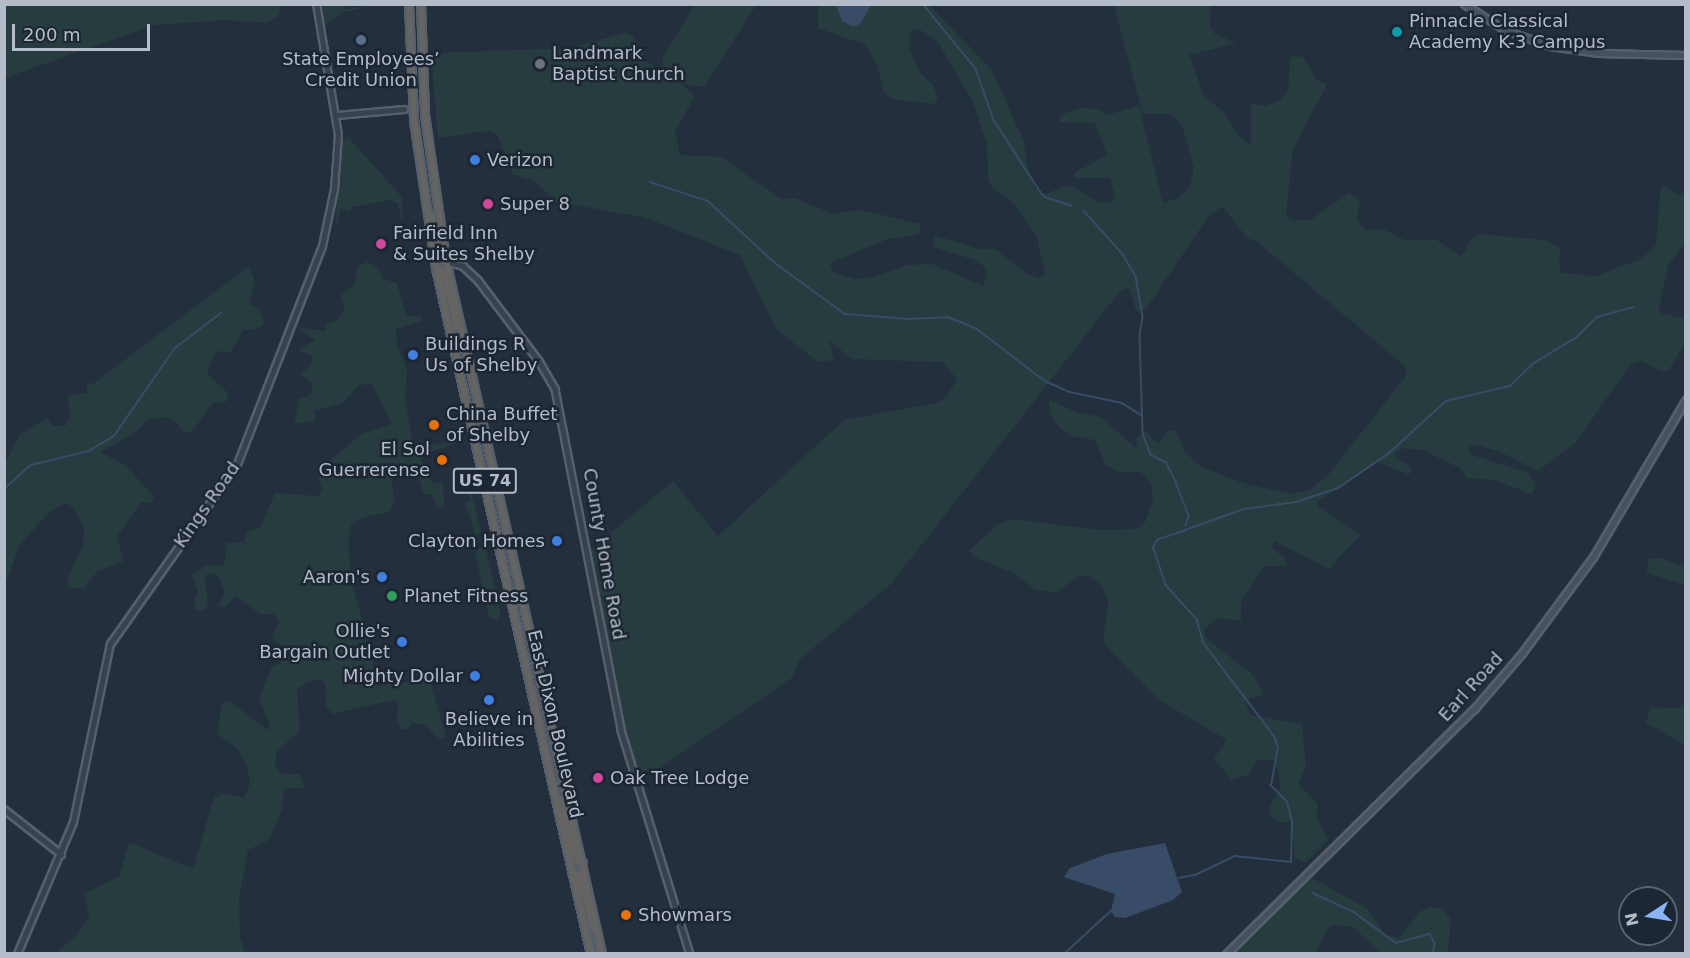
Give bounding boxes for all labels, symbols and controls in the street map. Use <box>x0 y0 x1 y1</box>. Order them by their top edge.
place label: Pinnacle Classical Academy K-3 Campus <box>1409 11 1605 54</box>
scale bar <box>15 12 153 50</box>
text: 200 m <box>23 24 81 45</box>
marker: Pinnacle Classical Academy K-3 Campus <box>1390 25 1404 39</box>
marker: State Employees’ Credit Union <box>354 33 368 47</box>
place label: Landmark Baptist Church <box>552 43 685 86</box>
place label: State Employees’ Credit Union <box>282 49 440 92</box>
marker: Landmark Baptist Church <box>533 57 547 71</box>
place label: Verizon <box>487 149 553 171</box>
marker: Verizon <box>468 153 482 167</box>
place label: Super 8 <box>500 193 570 215</box>
marker: Super 8 <box>481 197 495 211</box>
place label: Fairfield Inn & Suites Shelby <box>393 223 535 266</box>
marker: Fairfield Inn & Suites Shelby <box>374 237 388 251</box>
place label: Buildings R Us of Shelby <box>425 334 537 376</box>
marker: Buildings R Us of Shelby <box>406 348 420 362</box>
place label: China Buffet of Shelby <box>446 404 557 446</box>
marker: China Buffet of Shelby <box>427 418 441 432</box>
place label: El Sol Guerrerense <box>318 439 430 482</box>
marker: El Sol Guerrerense <box>435 453 449 467</box>
street label: Kings Road <box>170 458 244 552</box>
street label: County Home Road <box>578 467 630 641</box>
road number: US 74 <box>452 468 518 494</box>
place label: Clayton Homes <box>408 530 545 552</box>
marker: Clayton Homes <box>550 534 564 548</box>
place label: Aaron's <box>303 566 370 588</box>
marker: Aaron's <box>375 570 389 584</box>
place label: Planet Fitness <box>404 585 528 607</box>
marker: Planet Fitness <box>385 589 399 603</box>
place label: Ollie's Bargain Outlet <box>259 621 390 664</box>
street label: East Dixon Boulevard <box>523 628 587 820</box>
marker: Ollie's Bargain Outlet <box>395 635 409 649</box>
street label: Earl Road <box>1434 648 1508 726</box>
place label: Mighty Dollar <box>343 665 463 687</box>
marker: Mighty Dollar <box>468 669 482 683</box>
marker: Believe in Abilities <box>482 693 496 707</box>
place label: Believe in Abilities <box>445 709 533 752</box>
place label: Oak Tree Lodge <box>610 767 749 789</box>
marker: Oak Tree Lodge <box>591 771 605 785</box>
north arrow <box>1618 886 1678 946</box>
place label: Showmars <box>638 904 732 926</box>
marker: Showmars <box>619 908 633 922</box>
text: N <box>1621 911 1643 928</box>

